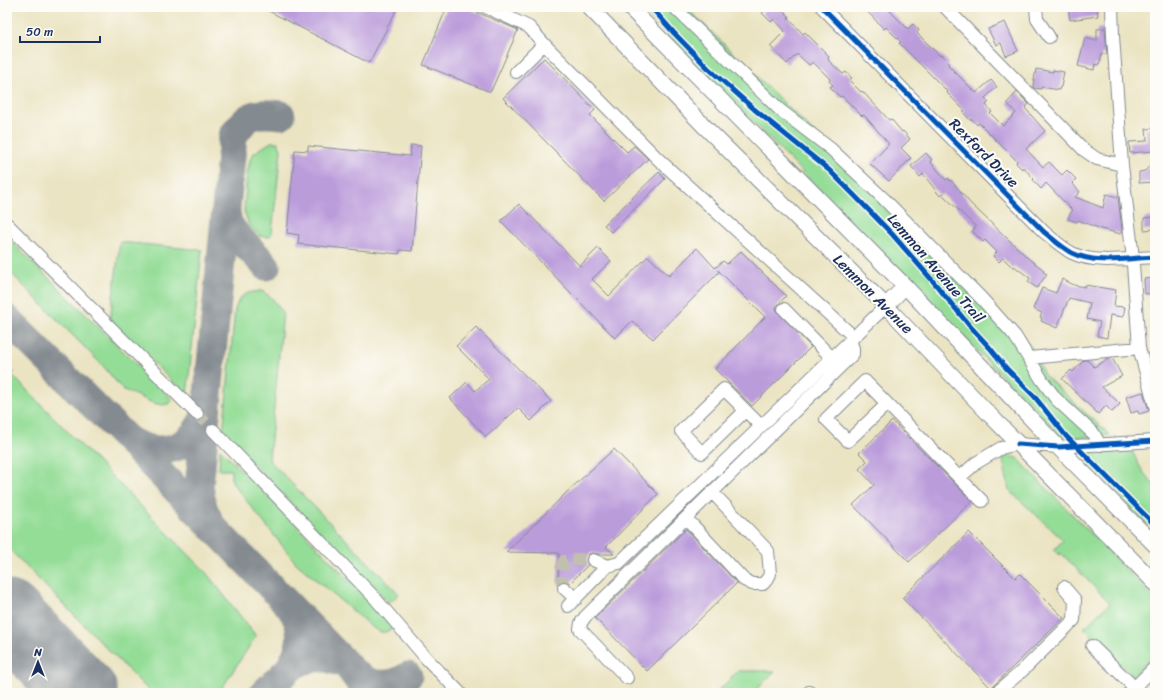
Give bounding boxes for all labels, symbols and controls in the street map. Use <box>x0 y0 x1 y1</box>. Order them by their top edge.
scale bar <box>20 18 100 44</box>
text: 50 m <box>26 21 53 43</box>
street label: Rexford Drive <box>943 112 1025 194</box>
street label: Lemmon Avenue Trail <box>881 207 992 329</box>
street label: Lemmon Avenue <box>827 248 920 341</box>
north arrow <box>18 642 58 682</box>
text: N <box>33 643 42 662</box>

